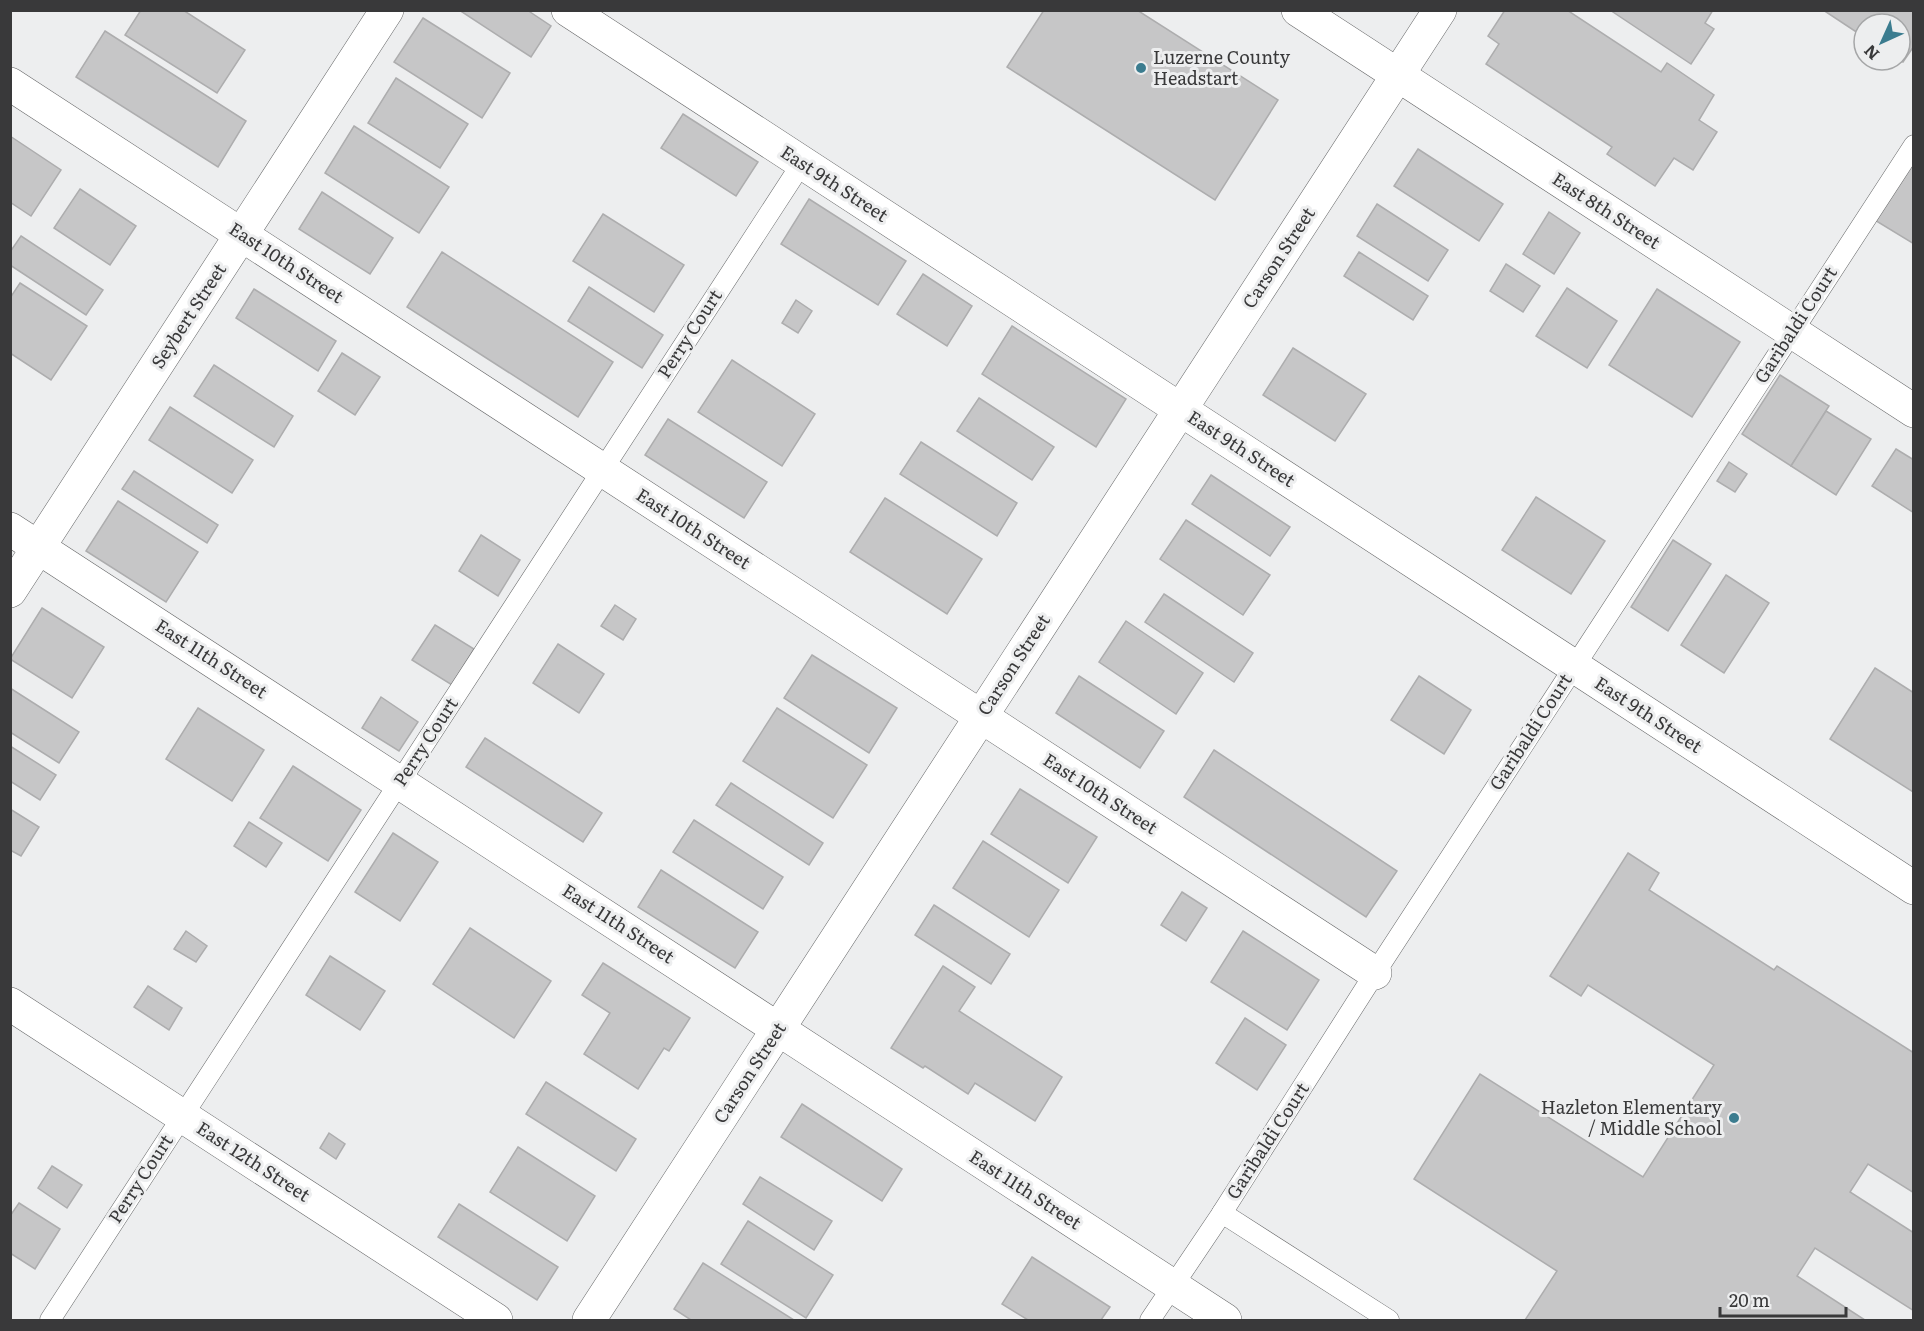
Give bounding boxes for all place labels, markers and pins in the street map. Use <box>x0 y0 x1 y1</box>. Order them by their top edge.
place label: Luzerne County Headstart <box>1153 43 1291 91</box>
marker: Luzerne County Headstart <box>1134 61 1148 75</box>
place label: Hazleton Elementary / Middle School <box>1541 1093 1723 1141</box>
marker: Hazleton Elementary / Middle School <box>1727 1111 1741 1125</box>

